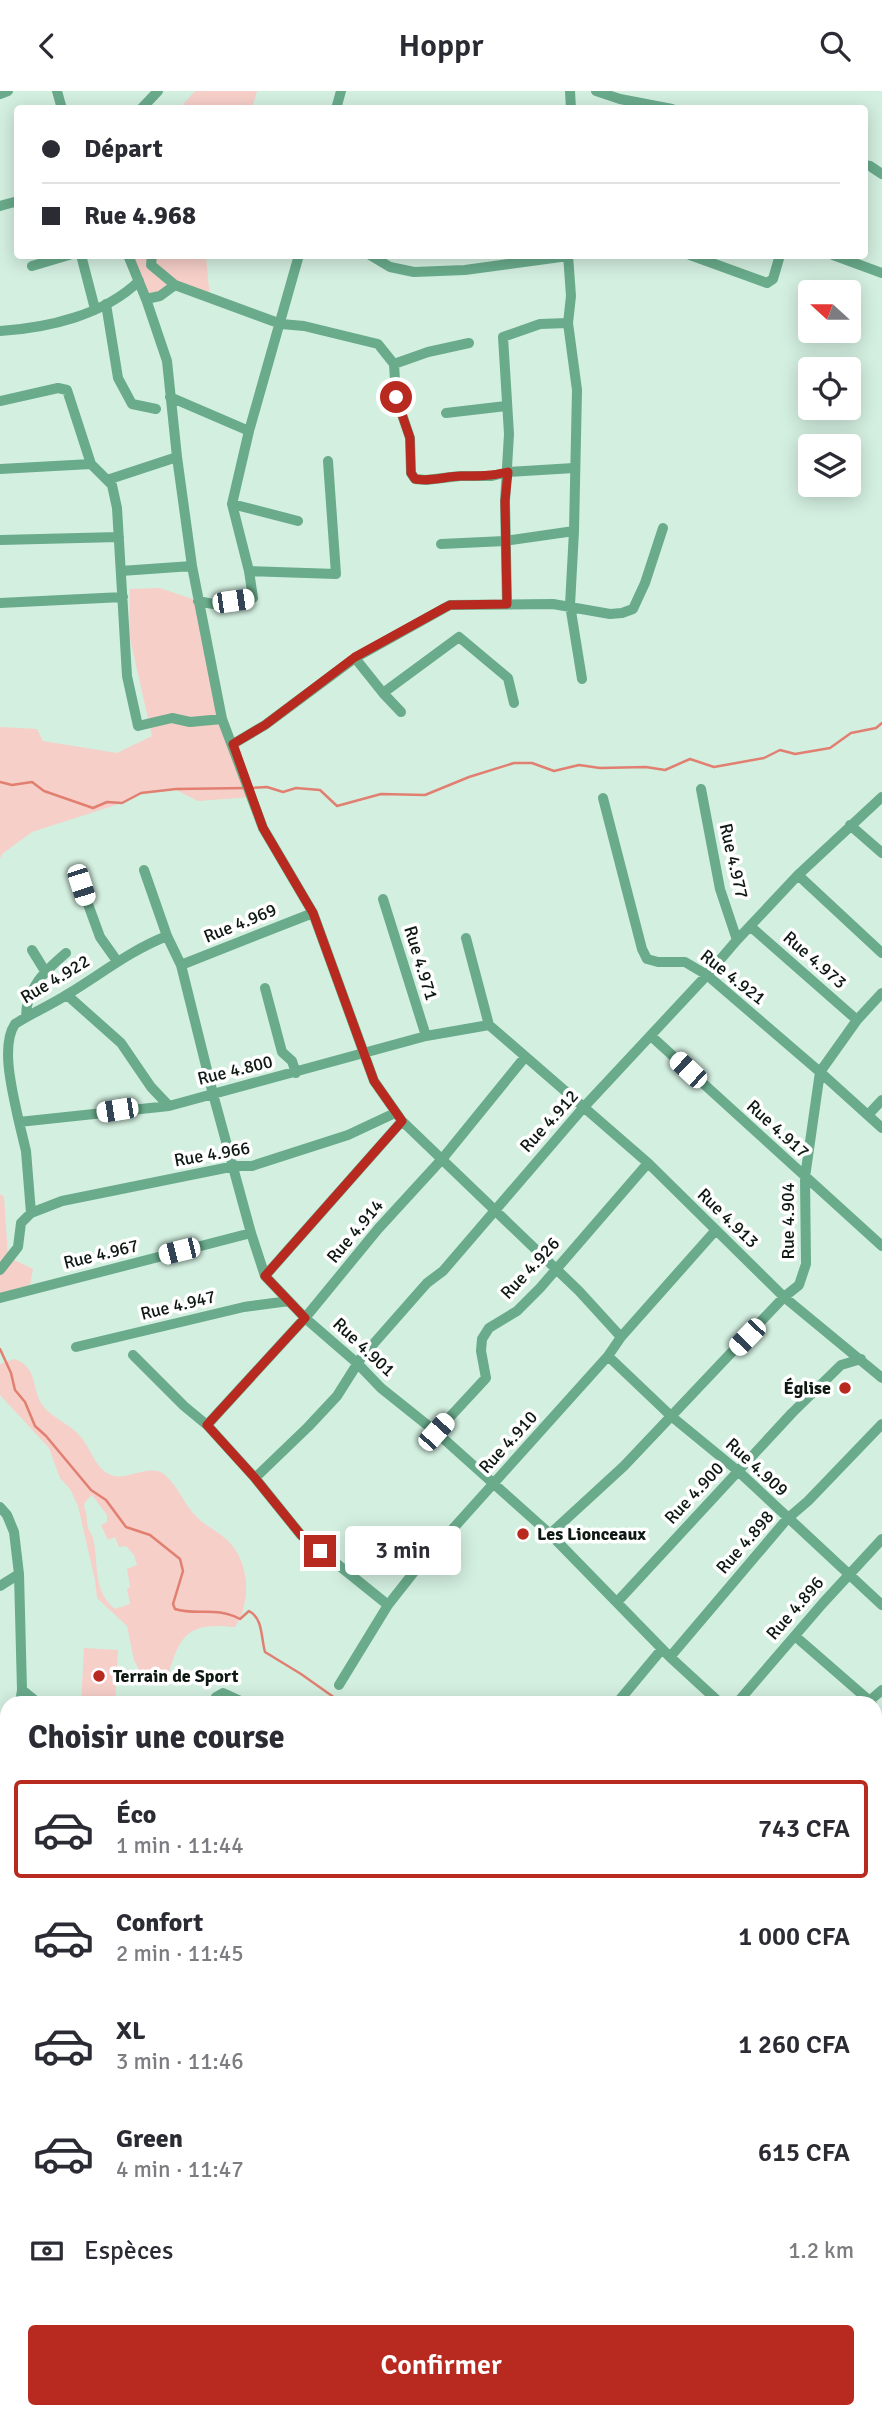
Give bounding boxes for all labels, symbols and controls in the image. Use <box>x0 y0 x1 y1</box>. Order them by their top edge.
text: Hoppr <box>399 26 483 65</box>
icon: back <box>28 27 66 65</box>
icon: search <box>816 27 854 65</box>
text: Départ <box>84 133 163 165</box>
text: Rue 4.968 <box>84 200 196 232</box>
north arrow <box>798 280 861 343</box>
map controls <box>798 280 861 497</box>
button: locate <box>798 357 861 420</box>
route start <box>380 381 412 413</box>
button: layers <box>798 434 861 497</box>
car <box>211 588 256 614</box>
street label: Rue 4.977 <box>715 821 753 901</box>
car <box>65 862 98 908</box>
street label: Rue 4.969 <box>200 898 280 948</box>
street label: Rue 4.971 <box>399 923 443 1003</box>
street label: Rue 4.973 <box>779 927 851 993</box>
street label: Rue 4.921 <box>696 945 770 1009</box>
street label: Rue 4.922 <box>16 950 94 1008</box>
car <box>666 1048 711 1092</box>
street label: Rue 4.800 <box>195 1050 275 1090</box>
street label: Rue 4.912 <box>515 1085 583 1157</box>
street label: Rue 4.917 <box>742 1095 814 1163</box>
car <box>95 1096 140 1124</box>
street label: Rue 4.966 <box>172 1136 252 1172</box>
street label: Rue 4.904 <box>777 1182 799 1259</box>
street label: Rue 4.913 <box>693 1183 763 1253</box>
street label: Rue 4.914 <box>322 1194 388 1267</box>
street label: Rue 4.926 <box>496 1232 564 1304</box>
street label: Rue 4.967 <box>61 1234 141 1274</box>
car <box>157 1236 202 1266</box>
street label: Rue 4.947 <box>138 1285 218 1325</box>
street label: Rue 4.901 <box>328 1313 400 1381</box>
car <box>725 1315 770 1359</box>
place label: Église <box>784 1377 831 1399</box>
marker: Église <box>837 1380 853 1396</box>
street label: Rue 4.910 <box>474 1406 542 1478</box>
car <box>415 1409 458 1455</box>
street label: Rue 4.909 <box>721 1433 793 1501</box>
street label: Rue 4.900 <box>660 1457 728 1529</box>
street label: Rue 4.898 <box>712 1506 778 1578</box>
place label: Les Lionceaux <box>537 1523 646 1545</box>
marker: Les Lionceaux <box>515 1526 531 1542</box>
callout: 3 min <box>344 1527 460 1575</box>
route end <box>304 1535 336 1567</box>
text: 3 min <box>375 1536 431 1565</box>
street label: Rue 4.896 <box>762 1572 828 1644</box>
place label: Terrain de Sport <box>113 1665 239 1687</box>
marker: Terrain de Sport <box>91 1668 107 1684</box>
text: Choisir une course <box>28 1718 285 1757</box>
icon: car <box>32 1798 95 1861</box>
text: Éco <box>116 1799 156 1831</box>
text: 743 CFA <box>758 1813 850 1845</box>
text: 1 min · 11:44 <box>116 1831 244 1860</box>
icon: car <box>32 1906 95 1969</box>
text: Confort <box>116 1907 203 1939</box>
text: 1 000 CFA <box>738 1921 850 1953</box>
text: 2 min · 11:45 <box>116 1939 244 1968</box>
icon: car <box>32 2014 95 2077</box>
text: XL <box>116 2015 146 2047</box>
text: 1 260 CFA <box>738 2029 850 2061</box>
text: 3 min · 11:46 <box>116 2047 244 2076</box>
icon: car <box>32 2122 95 2185</box>
text: Green <box>116 2123 183 2155</box>
text: 615 CFA <box>758 2137 850 2169</box>
text: 4 min · 11:47 <box>116 2155 244 2184</box>
icon: cash <box>28 2232 66 2270</box>
text: Espèces <box>84 2235 173 2267</box>
text: 1.2 km <box>788 2236 854 2265</box>
button: Confirmer <box>28 2325 854 2405</box>

